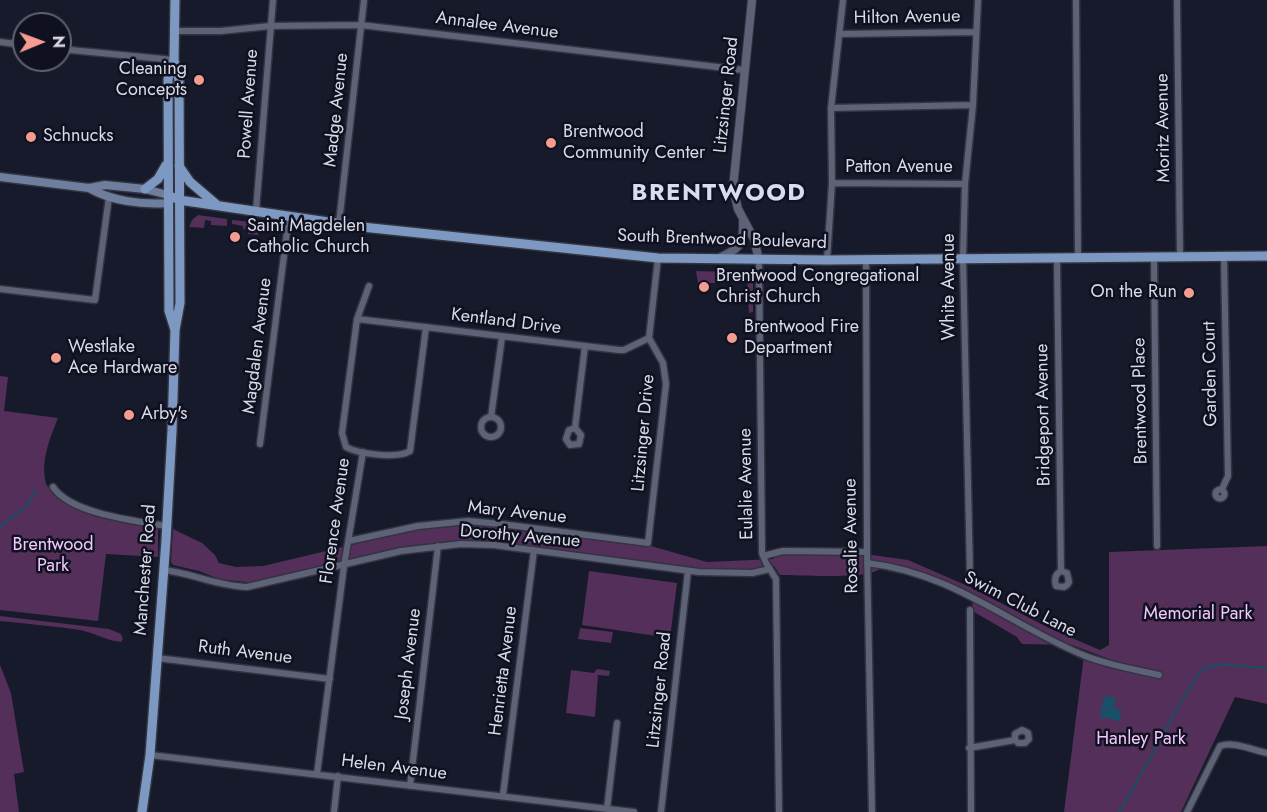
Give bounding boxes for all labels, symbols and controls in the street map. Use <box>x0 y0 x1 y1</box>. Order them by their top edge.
street label: Hilton Avenue <box>853 6 961 30</box>
street label: Annalee Avenue <box>434 8 560 44</box>
north arrow <box>12 12 72 72</box>
text: N <box>47 35 70 48</box>
street label: Litzsinger Road <box>710 36 744 154</box>
street label: Powell Avenue <box>234 48 264 160</box>
street label: Madge Avenue <box>320 52 354 168</box>
place label: Cleaning Concepts <box>116 59 187 101</box>
marker: Cleaning Concepts <box>192 73 206 87</box>
street label: Moritz Avenue <box>1152 73 1176 183</box>
place label: Brentwood Community Center <box>563 122 705 164</box>
place label: Schnucks <box>43 126 114 148</box>
marker: Schnucks <box>24 130 38 144</box>
marker: Brentwood Community Center <box>544 136 558 150</box>
street label: Patton Avenue <box>845 157 953 179</box>
district label: BRENTWOOD <box>632 180 806 208</box>
place label: Saint Magdelen Catholic Church <box>247 216 370 258</box>
street label: South Brentwood Boulevard <box>617 226 827 254</box>
marker: Saint Magdelen Catholic Church <box>228 230 242 244</box>
street label: White Avenue <box>939 233 961 341</box>
place label: Brentwood Congregational Christ Church <box>716 266 919 308</box>
street label: Magdalen Avenue <box>239 277 277 415</box>
marker: Brentwood Congregational Christ Church <box>697 280 711 294</box>
place label: On the Run <box>1091 282 1177 304</box>
marker: On the Run <box>1182 286 1196 300</box>
street label: Kentland Drive <box>450 305 562 339</box>
place label: Brentwood Fire Department <box>744 317 859 360</box>
street label: Garden Court <box>1199 321 1223 427</box>
marker: Brentwood Fire Department <box>725 331 739 345</box>
place label: Westlake Ace Hardware <box>68 337 177 380</box>
street label: Brentwood Place <box>1129 337 1153 465</box>
street label: Bridgeport Avenue <box>1032 343 1056 487</box>
marker: Westlake Ace Hardware <box>49 351 63 365</box>
street label: Litzsinger Drive <box>628 373 660 493</box>
place label: Arby's <box>141 404 188 426</box>
marker: Arby's <box>122 408 136 422</box>
street label: Eulalie Avenue <box>735 428 759 540</box>
street label: Florence Avenue <box>316 457 356 585</box>
street label: Rosalie Avenue <box>840 478 864 594</box>
street label: Mary Avenue <box>466 497 568 529</box>
street label: Manchester Road <box>131 504 161 636</box>
street label: Dorothy Avenue <box>459 521 581 553</box>
park label: Brentwood Park <box>13 535 93 578</box>
street label: Swim Club Lane <box>960 567 1080 643</box>
park label: Memorial Park <box>1144 604 1252 626</box>
street label: Henrietta Avenue <box>485 605 523 737</box>
street label: Joseph Avenue <box>391 607 427 721</box>
street label: Litzsinger Road <box>643 631 677 749</box>
street label: Ruth Avenue <box>197 637 293 669</box>
park label: Hanley Park <box>1096 729 1186 751</box>
street label: Helen Avenue <box>340 751 448 785</box>

